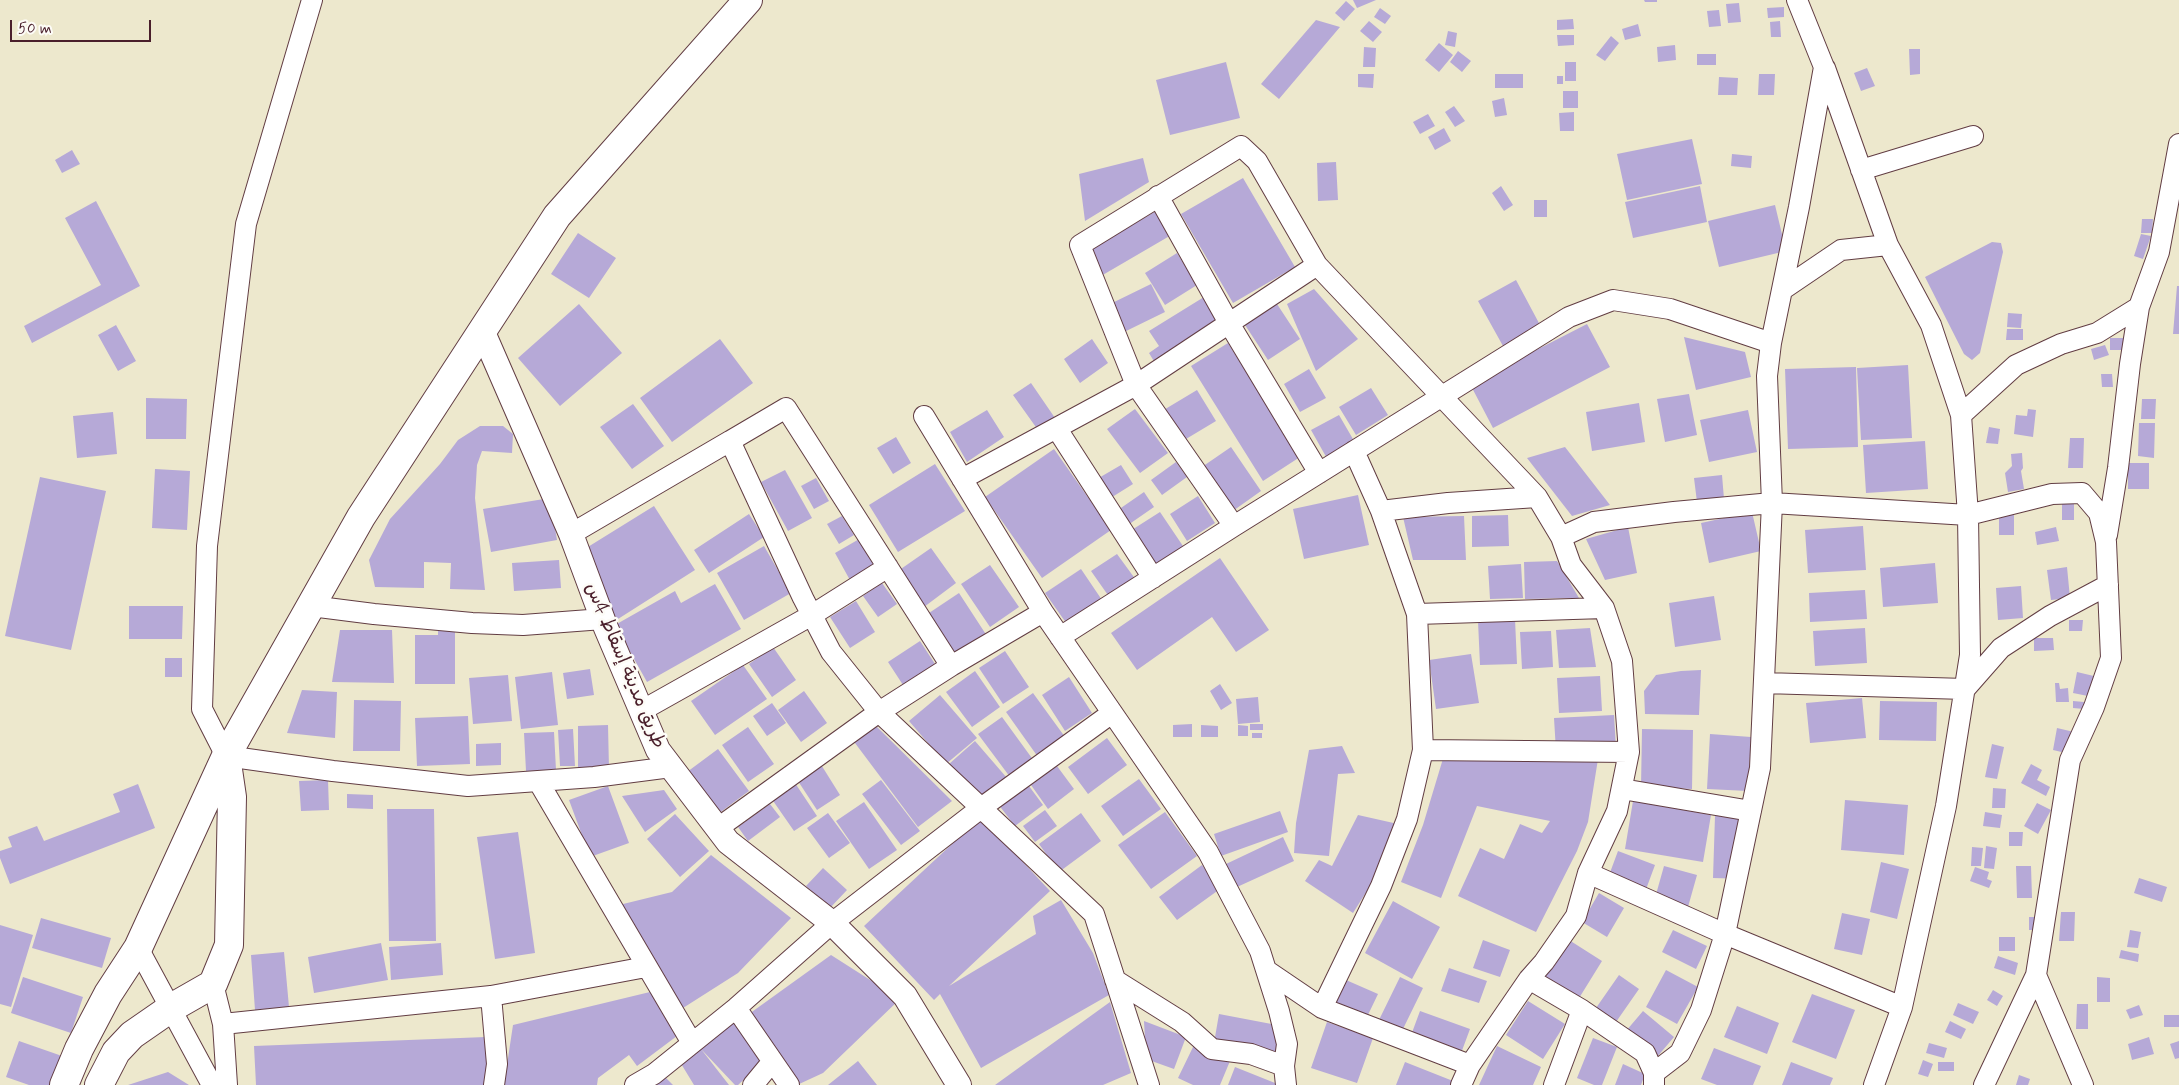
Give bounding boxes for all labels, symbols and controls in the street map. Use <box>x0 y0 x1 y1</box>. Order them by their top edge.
scale bar <box>12 10 154 42</box>
text: 50 m <box>18 19 52 39</box>
street label: طريق مدينة إسقاط 4س <box>579 580 669 752</box>

